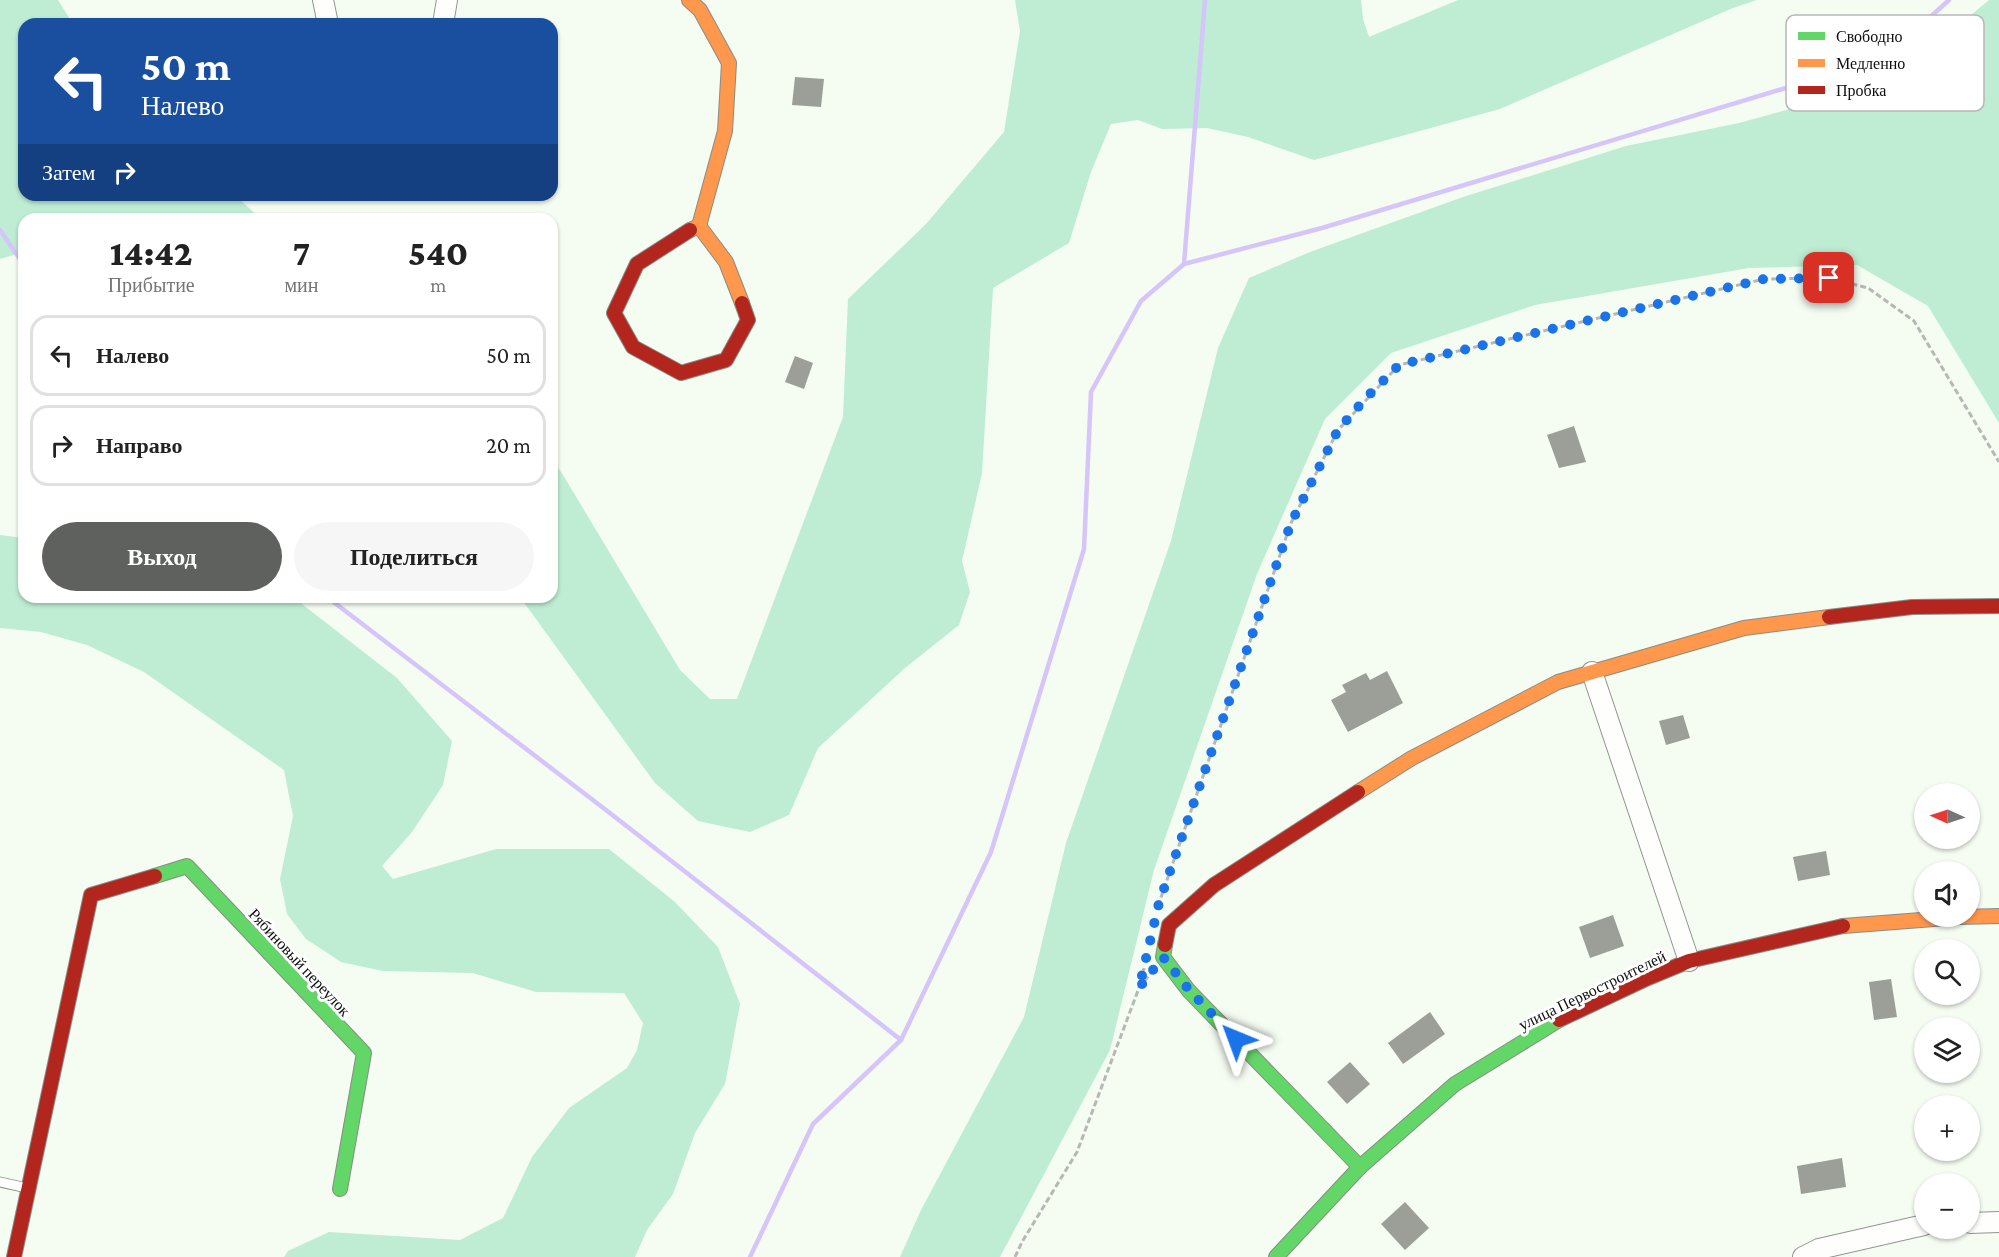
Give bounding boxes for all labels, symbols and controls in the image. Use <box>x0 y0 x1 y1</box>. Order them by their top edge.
legend <box>1786 15 1984 111</box>
text: Свободно <box>1836 28 1903 46</box>
icon: left <box>42 42 120 120</box>
text: 50 m <box>141 42 231 89</box>
text: Медленно <box>1836 55 1905 73</box>
text: Пробка <box>1836 82 1886 100</box>
text: Налево <box>141 91 224 121</box>
icon: right <box>108 156 141 189</box>
text: Затем <box>42 160 96 185</box>
text: 14:42 <box>110 233 193 273</box>
text: 7 <box>292 233 310 273</box>
text: 540 <box>408 233 468 273</box>
pin <box>1803 252 1854 303</box>
icon: arrive <box>1812 261 1845 294</box>
text: Прибытие <box>108 274 195 296</box>
text: мин <box>284 274 318 296</box>
text: m <box>430 274 446 296</box>
icon: left <box>45 339 78 372</box>
text: Налево <box>96 343 169 368</box>
text: 50 m <box>486 343 531 368</box>
icon: right <box>45 429 78 462</box>
text: Направо <box>96 433 182 458</box>
text: 20 m <box>486 433 531 458</box>
button: Выход <box>42 522 282 591</box>
button: Поделиться <box>294 522 534 591</box>
north arrow <box>1914 783 1980 849</box>
map controls <box>1914 783 1980 1239</box>
button: sound <box>1914 861 1980 927</box>
street label: Рябиновый переулок <box>245 905 354 1020</box>
button: search <box>1914 939 1980 1005</box>
street label: улица Первостроителей <box>1516 947 1669 1034</box>
position arrow <box>1204 1007 1268 1071</box>
button: layers <box>1914 1017 1980 1083</box>
button: + <box>1914 1095 1980 1161</box>
button: − <box>1914 1173 1980 1239</box>

